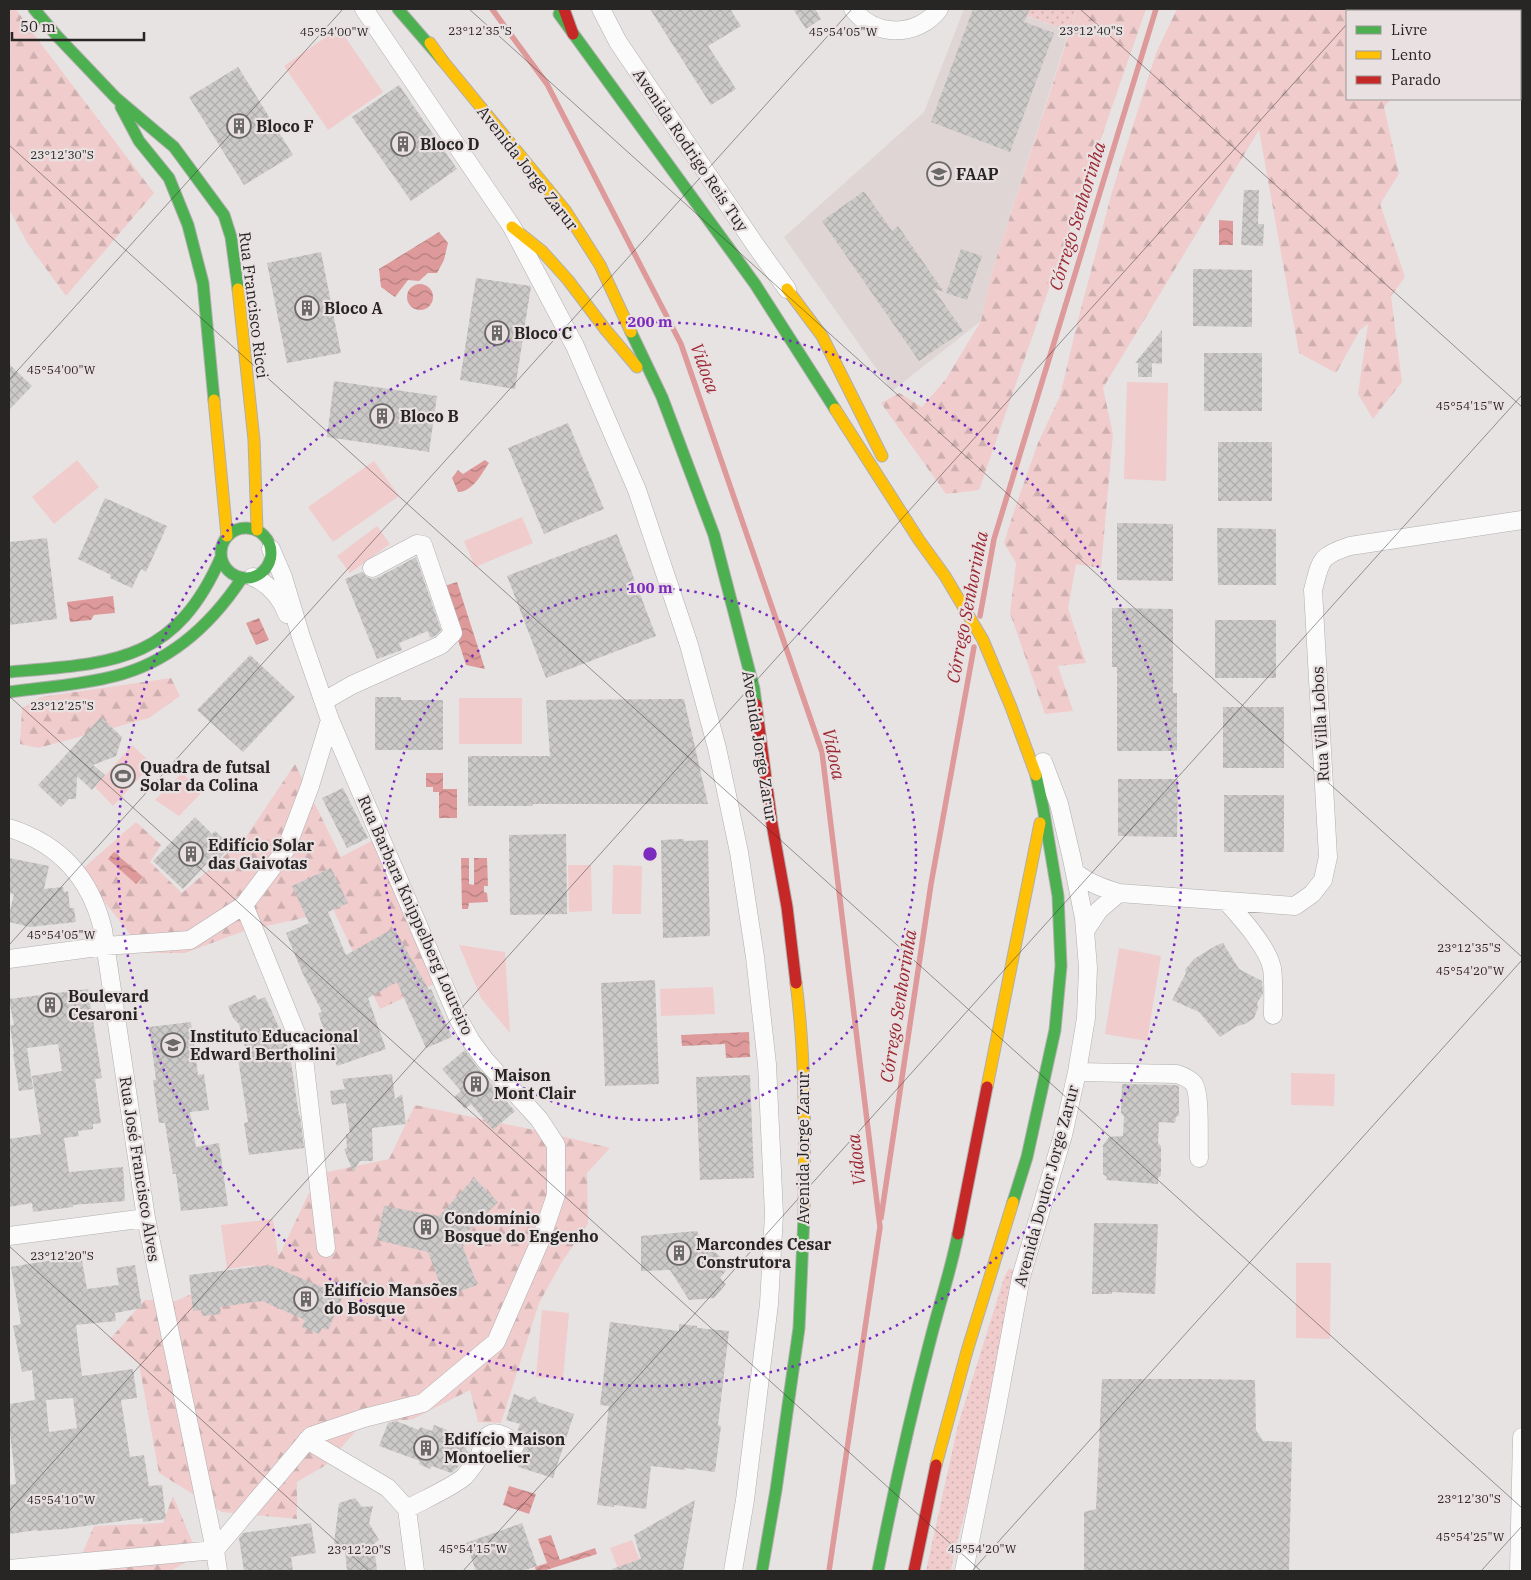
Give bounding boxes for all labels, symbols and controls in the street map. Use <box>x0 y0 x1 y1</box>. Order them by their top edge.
scale bar <box>12 10 145 42</box>
legend <box>1346 10 1521 100</box>
text: 50 m <box>20 17 56 36</box>
text: Livre <box>1391 20 1427 39</box>
text: 23°12'35"S <box>448 23 512 38</box>
text: 23°12'40"S <box>1059 23 1123 38</box>
text: 45°54'00"W <box>300 24 369 39</box>
text: 45°54'05"W <box>809 24 878 39</box>
text: Lento <box>1391 45 1431 64</box>
street label: Avenida Rodrigo Reis Tuy <box>629 65 753 236</box>
text: Parado <box>1391 70 1441 89</box>
street label: Avenida Jorge Zarur <box>473 102 583 234</box>
building icon: Bloco F <box>226 113 252 139</box>
place label: Bloco F <box>256 116 314 136</box>
building icon: Bloco D <box>390 131 416 157</box>
place label: Bloco D <box>420 134 480 154</box>
water label: Córrego Senhorinha <box>1043 139 1111 293</box>
text: 23°12'30"S <box>30 147 94 162</box>
school or university icon: FAAP <box>926 161 952 187</box>
place label: FAAP <box>956 164 999 184</box>
street label: Rua Francisco Ricci <box>235 230 273 380</box>
building icon: Bloco A <box>294 295 320 321</box>
place label: Bloco A <box>324 298 383 318</box>
text: 200 m <box>627 312 673 331</box>
building icon: Bloco C <box>484 320 510 346</box>
place label: Bloco C <box>514 323 572 343</box>
water label: Vidoca <box>685 340 725 397</box>
text: 45°54'00"W <box>27 362 96 377</box>
text: 45°54'15"W <box>1436 398 1505 413</box>
building icon: Bloco B <box>369 403 395 429</box>
place label: Bloco B <box>400 406 459 426</box>
water label: Córrego Senhorinha <box>941 529 993 685</box>
text: 100 m <box>627 578 673 597</box>
street label: Rua Villa Lobos <box>1307 666 1333 782</box>
street label: Avenida Jorge Zarur <box>738 669 782 823</box>
text: 23°12'25"S <box>30 698 94 713</box>
water label: Vidoca <box>817 726 851 782</box>
place label: Quadra de futsal Solar da Colina <box>140 757 270 795</box>
sports icon: Quadra de futsal Solar da Colina <box>110 763 136 789</box>
street label: Rua Barbara Knippelberg Loureiro <box>354 792 478 1038</box>
place label: Edifício Solar das Gaivotas <box>208 835 314 873</box>
building icon: Edifício Solar das Gaivotas <box>178 841 204 867</box>
centre of rings <box>641 845 659 863</box>
text: 45°54'05"W <box>27 927 96 942</box>
water label: Córrego Senhorinha <box>875 928 921 1084</box>
text: 23°12'35"S <box>1437 940 1501 955</box>
text: 45°54'20"W <box>1436 963 1505 978</box>
place label: Boulevard Cesaroni <box>68 986 149 1024</box>
building icon: Boulevard Cesaroni <box>37 992 63 1018</box>
place label: Instituto Educacional Edward Bertholini <box>190 1026 358 1064</box>
school or university icon: Instituto Educacional Edward Bertholini <box>160 1032 186 1058</box>
place label: Maison Mont Clair <box>494 1065 576 1103</box>
building icon: Maison Mont Clair <box>463 1071 489 1097</box>
street label: Avenida Jorge Zarur <box>793 1072 813 1224</box>
street label: Rua José Francisco Alves <box>115 1075 165 1263</box>
street label: Avenida Doutor Jorge Zarur <box>1009 1083 1083 1289</box>
water label: Vidoca <box>841 1132 871 1187</box>
place label: Condomínio Bosque do Engenho <box>444 1208 598 1246</box>
building icon: Condomínio Bosque do Engenho <box>413 1214 439 1240</box>
place label: Marcondes Cesar Construtora <box>696 1234 832 1272</box>
building icon: Marcondes Cesar Construtora <box>666 1240 692 1266</box>
text: 23°12'20"S <box>30 1248 94 1263</box>
place label: Edifício Mansões do Bosque <box>324 1280 457 1318</box>
building icon: Edifício Mansões do Bosque <box>293 1286 319 1312</box>
place label: Edifício Maison Montoelier <box>444 1429 566 1467</box>
building icon: Edifício Maison Montoelier <box>413 1435 439 1461</box>
text: 23°12'30"S <box>1437 1491 1501 1506</box>
text: 45°54'10"W <box>27 1492 96 1507</box>
text: 45°54'25"W <box>1436 1529 1505 1544</box>
text: 45°54'15"W <box>439 1541 508 1556</box>
text: 45°54'20"W <box>948 1541 1017 1556</box>
text: 23°12'20"S <box>327 1542 391 1557</box>

